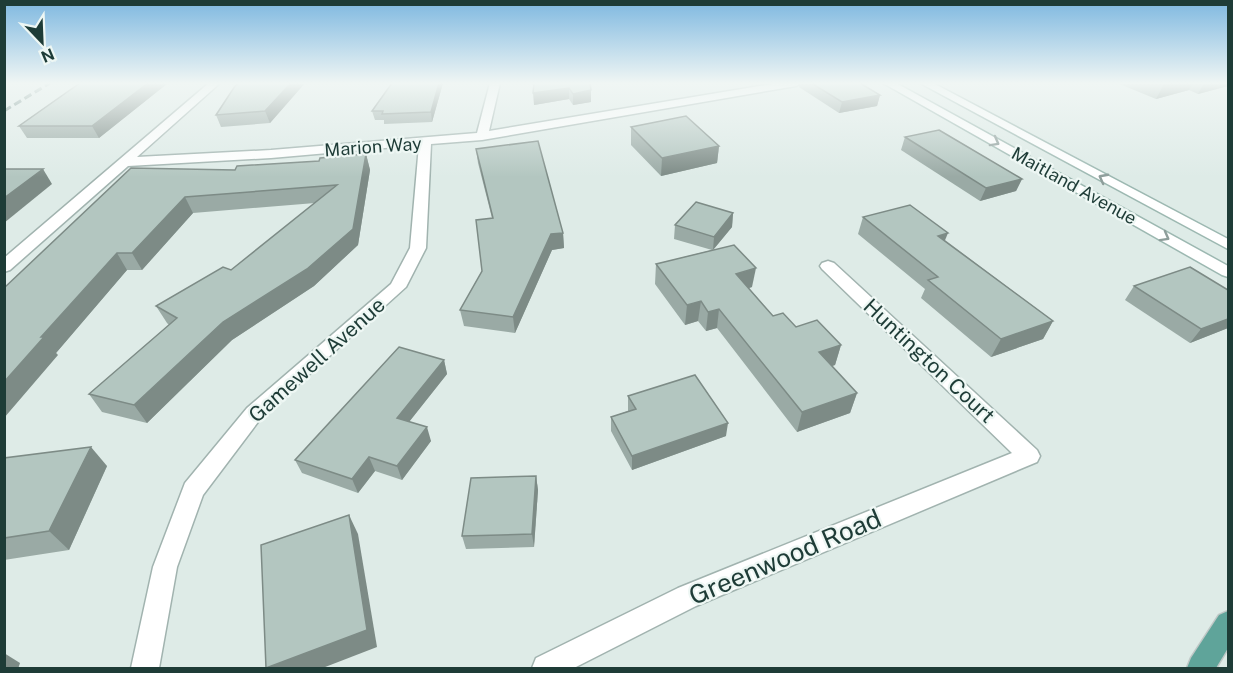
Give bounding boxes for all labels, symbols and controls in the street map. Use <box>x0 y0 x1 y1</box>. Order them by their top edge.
north arrow <box>12 12 72 72</box>
text: N <box>38 44 57 67</box>
street label: Marion Way <box>324 133 423 160</box>
one-way arrow <box>988 135 999 146</box>
street label: Maitland Avenue <box>1008 142 1141 229</box>
one-way arrow <box>1098 173 1109 185</box>
one-way arrow <box>1159 230 1169 241</box>
street label: Gamewell Avenue <box>243 292 390 427</box>
street label: Huntington Court <box>858 293 1000 428</box>
street label: Greenwood Road <box>684 502 886 611</box>

